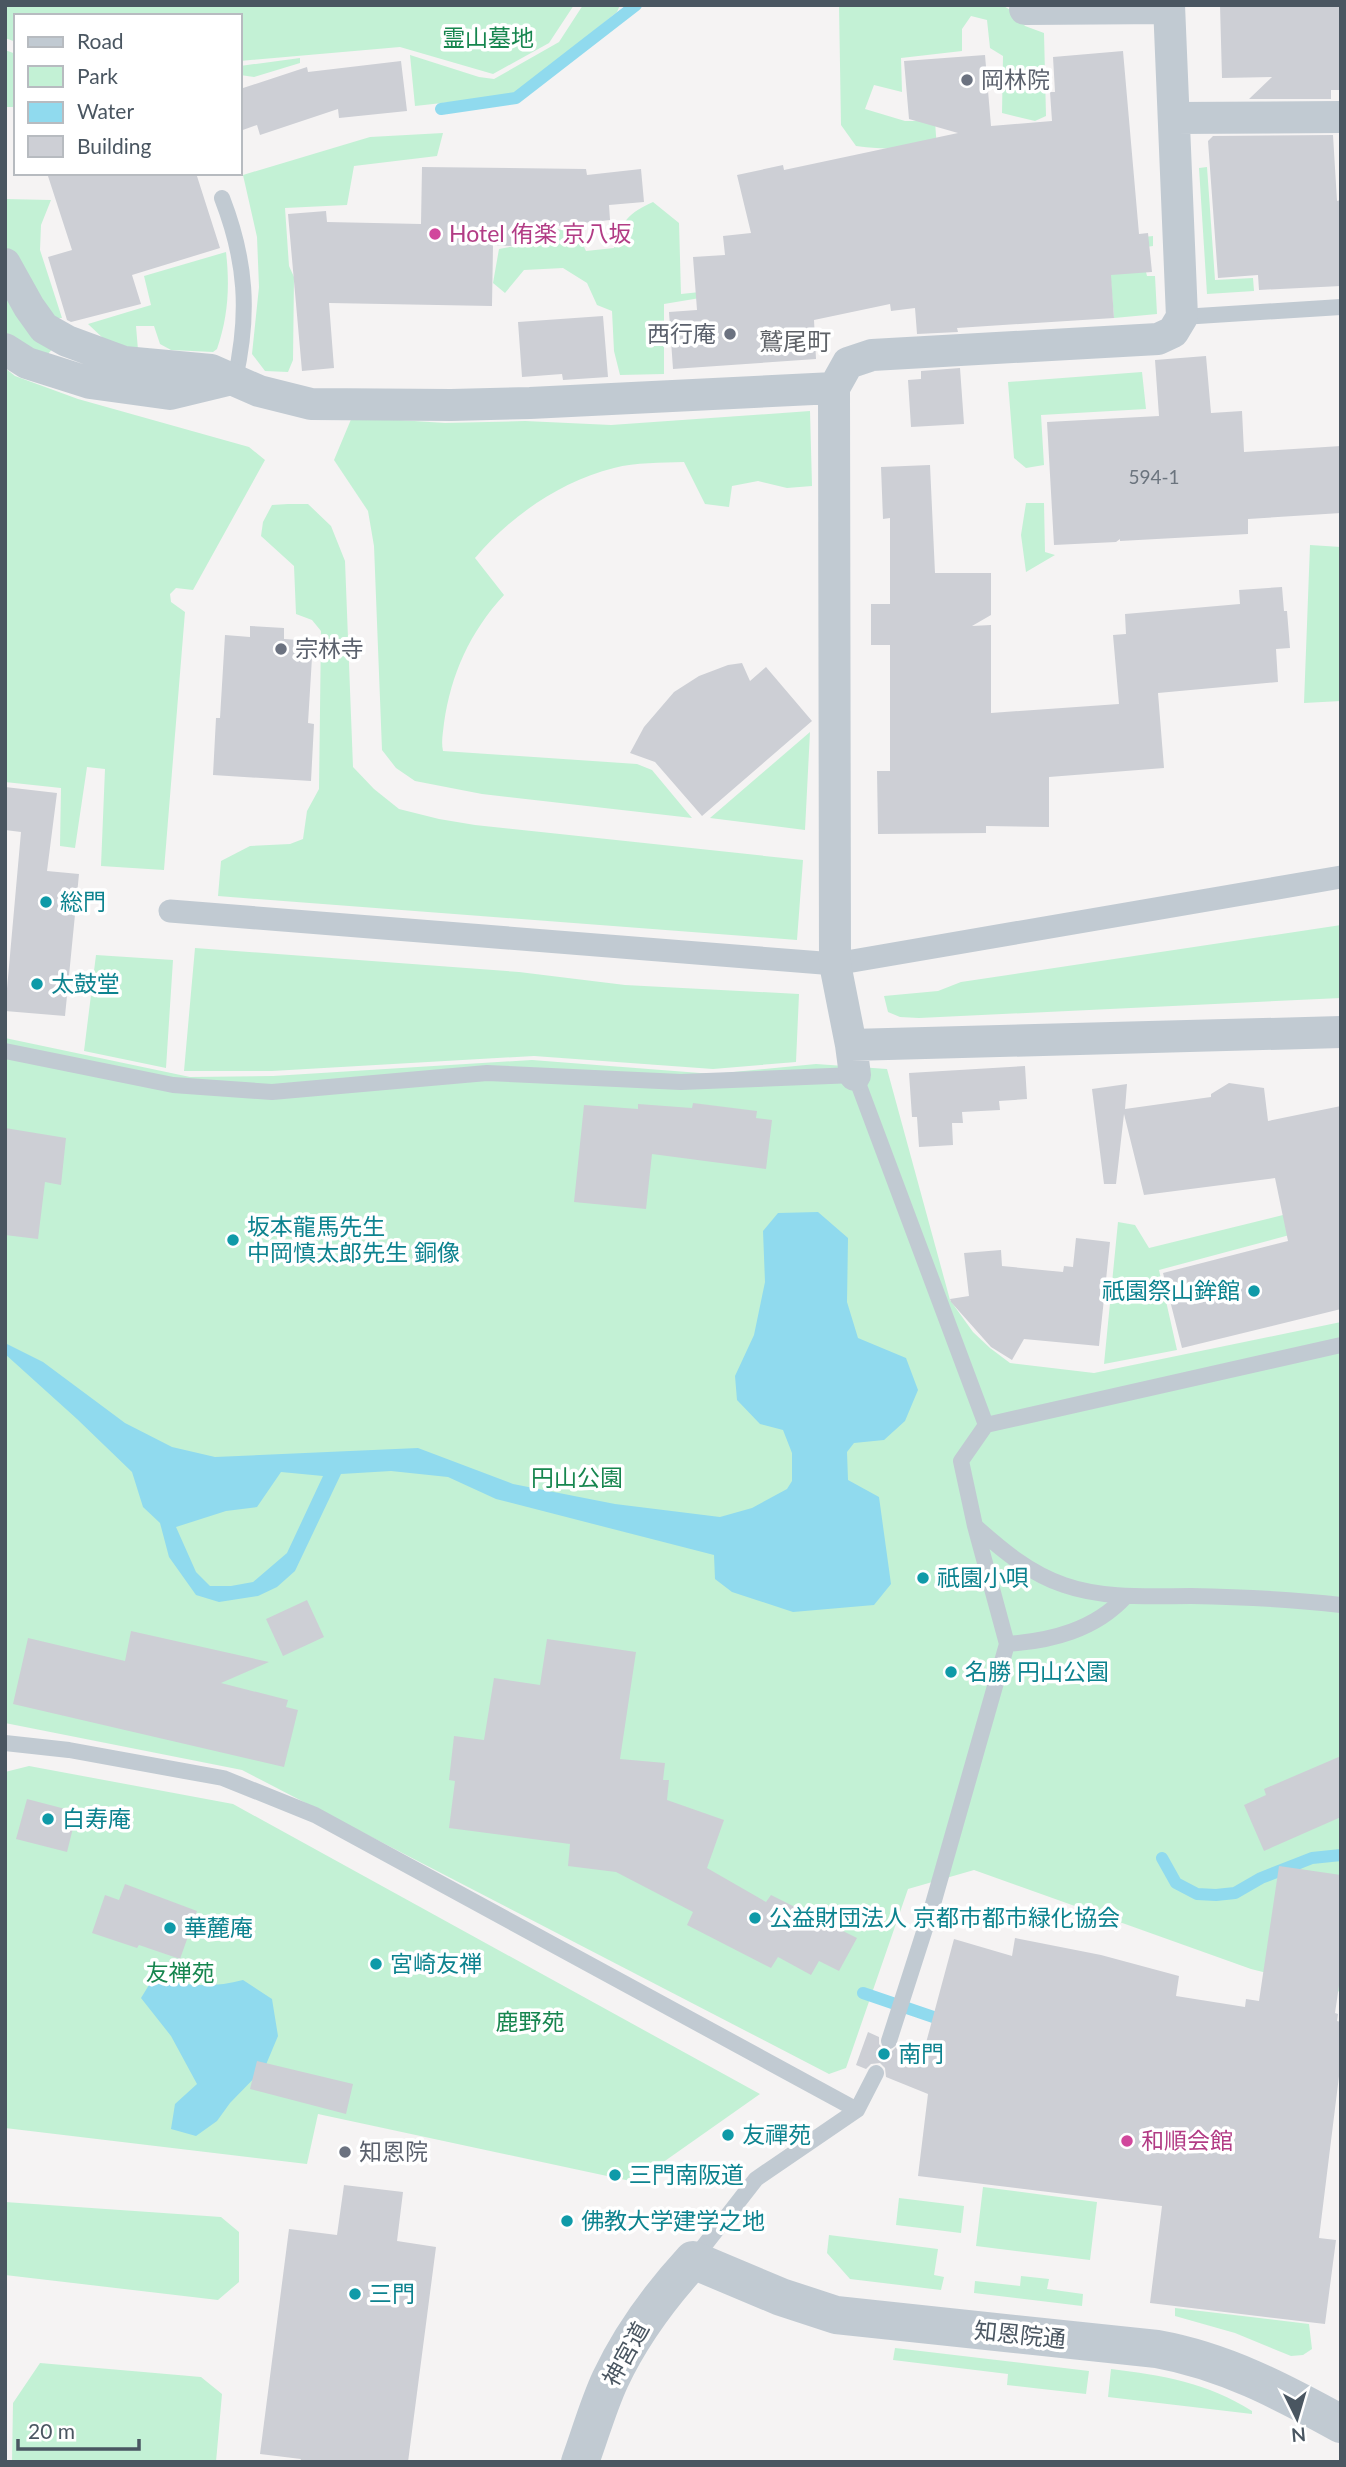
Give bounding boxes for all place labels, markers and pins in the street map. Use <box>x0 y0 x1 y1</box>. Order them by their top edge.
place label: 岡林院 <box>981 65 1050 93</box>
marker: 岡林院 <box>959 72 975 88</box>
place label: Hotel 侑楽 京八坂 <box>449 219 632 247</box>
marker: Hotel 侑楽 京八坂 <box>427 226 443 242</box>
place label: 西行庵 <box>647 319 716 347</box>
marker: 西行庵 <box>722 326 738 342</box>
place label: 宗林寺 <box>295 634 364 662</box>
marker: 宗林寺 <box>273 641 289 657</box>
place label: 総門 <box>60 887 106 915</box>
marker: 総門 <box>38 894 54 910</box>
place label: 太鼓堂 <box>51 969 120 997</box>
marker: 太鼓堂 <box>29 976 45 992</box>
place label: 坂本龍馬先生 中岡慎太郎先生 銅像 <box>247 1212 460 1266</box>
marker: 坂本龍馬先生 中岡慎太郎先生 銅像 <box>225 1232 241 1248</box>
place label: 祇園祭山鉾館 <box>1102 1276 1240 1304</box>
marker: 祇園祭山鉾館 <box>1246 1283 1262 1299</box>
place label: 祇園小唄 <box>937 1563 1029 1591</box>
marker: 祇園小唄 <box>915 1570 931 1586</box>
place label: 名勝 円山公園 <box>965 1657 1109 1685</box>
marker: 名勝 円山公園 <box>943 1664 959 1680</box>
place label: 白寿庵 <box>62 1804 131 1832</box>
marker: 白寿庵 <box>40 1811 56 1827</box>
place label: 公益財団法人 京都市都市緑化協会 <box>769 1903 1120 1931</box>
marker: 公益財団法人 京都市都市緑化協会 <box>747 1910 763 1926</box>
place label: 華麓庵 <box>184 1913 253 1941</box>
marker: 華麓庵 <box>162 1920 178 1936</box>
place label: 宮崎友禅 <box>390 1949 482 1977</box>
marker: 宮崎友禅 <box>368 1956 384 1972</box>
place label: 南門 <box>898 2039 944 2067</box>
marker: 南門 <box>876 2046 892 2062</box>
place label: 友禪苑 <box>742 2120 811 2148</box>
place label: 和順会館 <box>1141 2126 1233 2154</box>
marker: 友禪苑 <box>720 2127 736 2143</box>
marker: 和順会館 <box>1119 2133 1135 2149</box>
place label: 知恩院 <box>359 2137 428 2165</box>
marker: 知恩院 <box>337 2144 353 2160</box>
place label: 三門南阪道 <box>629 2160 744 2188</box>
marker: 三門南阪道 <box>607 2167 623 2183</box>
place label: 佛教大学建学之地 <box>581 2206 765 2234</box>
marker: 佛教大学建学之地 <box>559 2213 575 2229</box>
place label: 三門 <box>369 2279 415 2307</box>
marker: 三門 <box>347 2286 363 2302</box>

